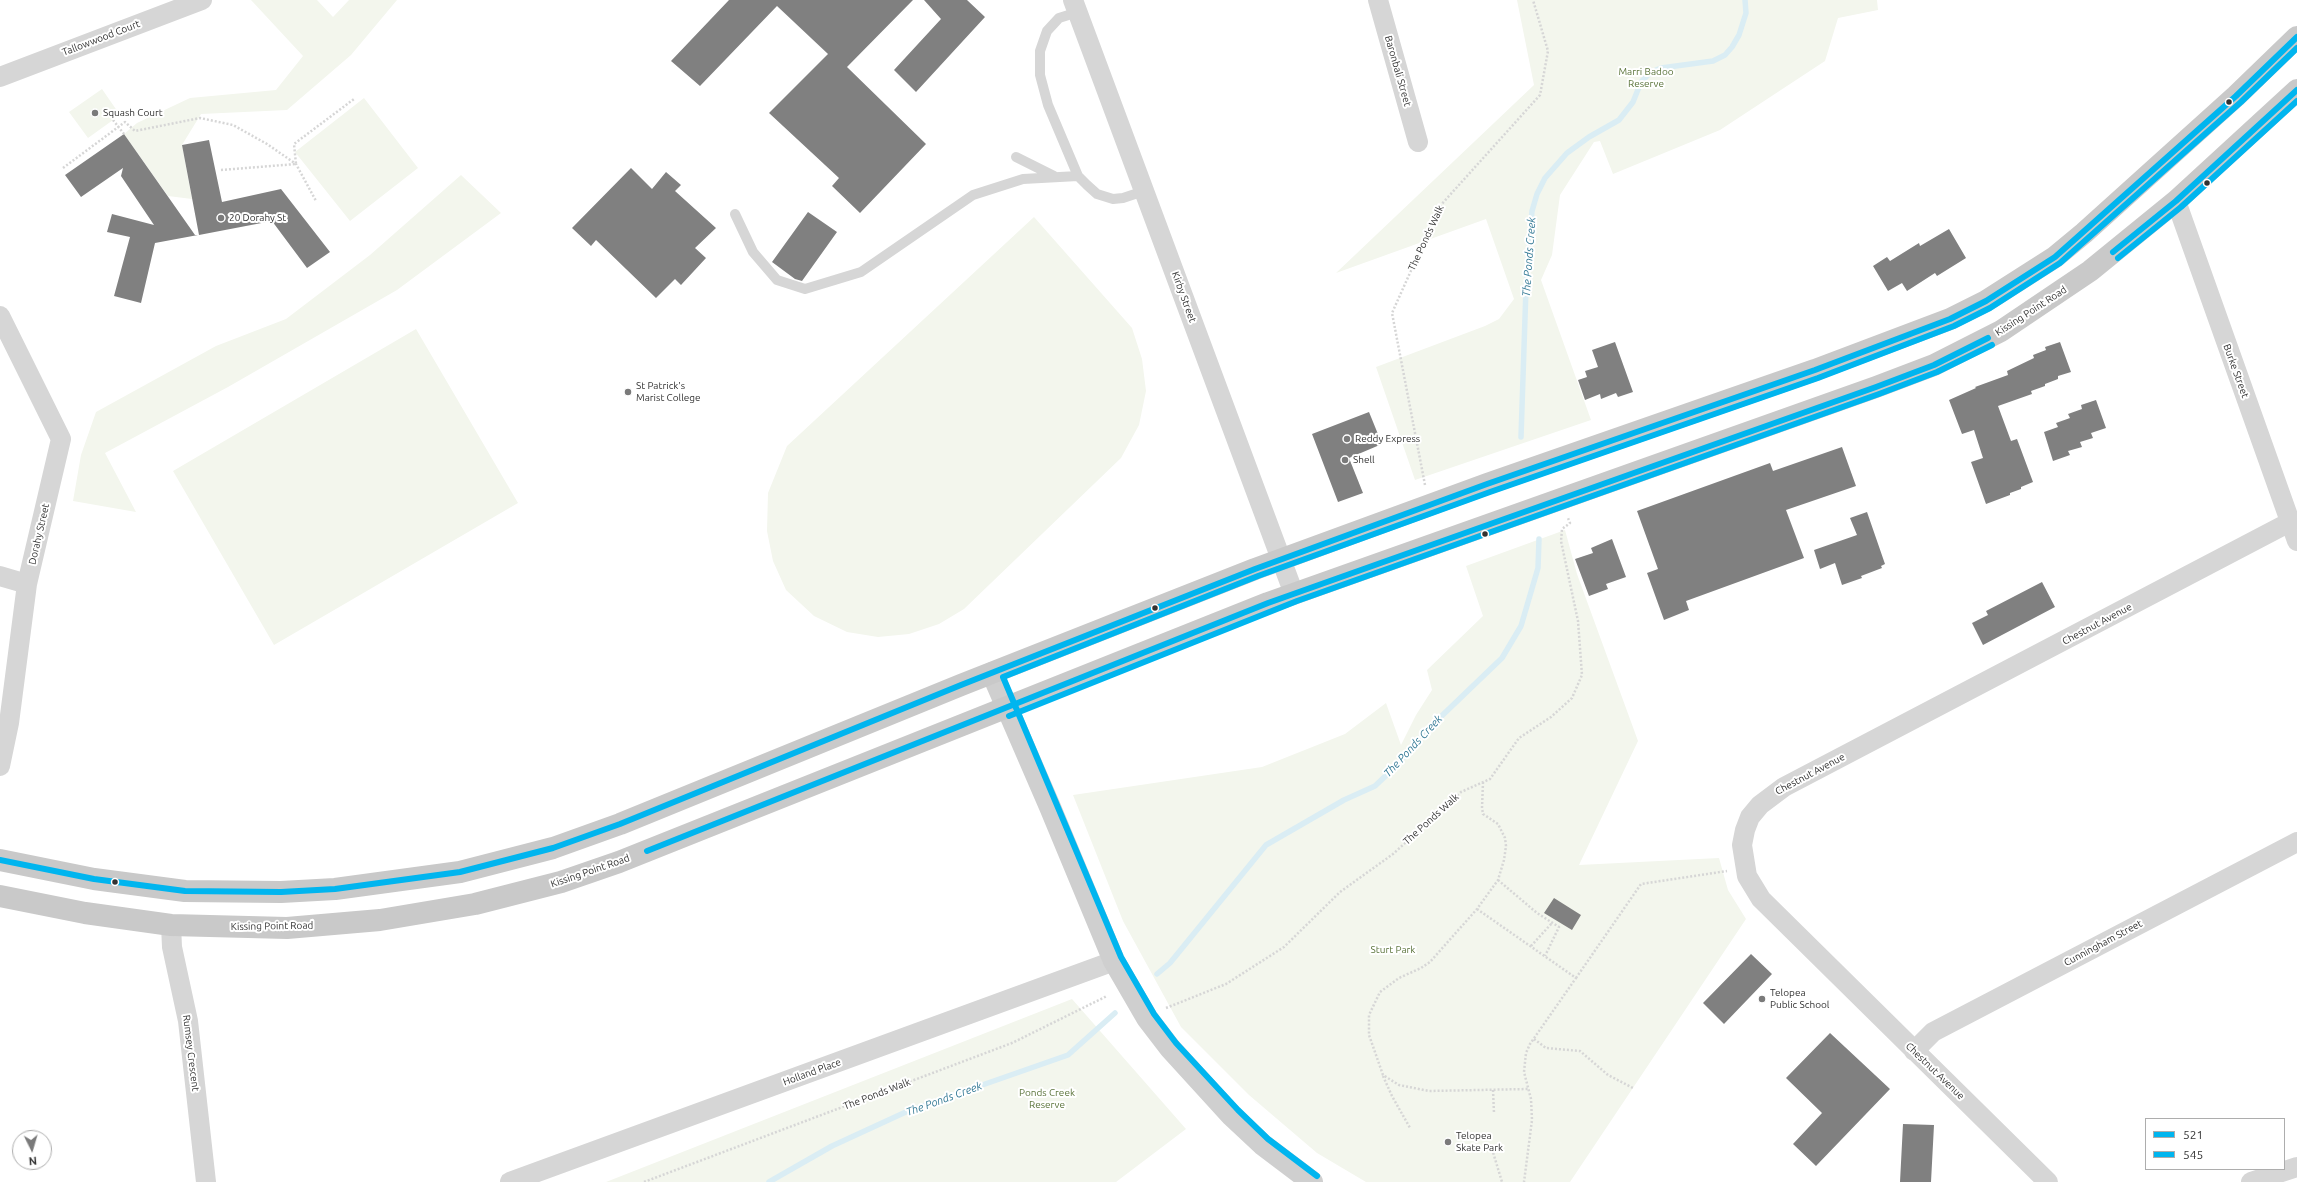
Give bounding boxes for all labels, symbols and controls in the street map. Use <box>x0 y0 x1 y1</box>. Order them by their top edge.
street label: Tallowwood Court <box>60 18 142 58</box>
street label: Baronbali Street <box>1382 34 1414 108</box>
park label: Marri Badoo Reserve <box>1618 66 1674 90</box>
unlabelled marker <box>2224 97 2234 107</box>
place label: Squash Court <box>103 107 163 119</box>
marker: Squash Court <box>90 108 100 118</box>
unlabelled marker <box>2202 178 2212 188</box>
street label: The Ponds Walk <box>1406 203 1446 273</box>
place label: 20 Dorahy St <box>229 212 286 224</box>
marker: 20 Dorahy St <box>216 213 226 223</box>
water label: The Ponds Creek <box>1520 217 1538 297</box>
street label: Kirby Street <box>1169 270 1199 324</box>
street label: Kissing Point Road <box>1993 283 2069 339</box>
street label: Burke Street <box>2221 342 2251 400</box>
place label: St Patrick's Marist College <box>636 380 701 404</box>
marker: St Patrick's Marist College <box>623 387 633 397</box>
place label: Reddy Express <box>1355 433 1420 445</box>
marker: Reddy Express <box>1342 434 1352 444</box>
place label: Shell <box>1353 454 1375 466</box>
marker: Shell <box>1340 455 1350 465</box>
street label: Dorahy Street <box>26 502 52 566</box>
unlabelled marker <box>1480 529 1490 539</box>
street label: Chestnut Avenue <box>2060 601 2134 647</box>
unlabelled marker <box>1150 603 1160 613</box>
water label: The Ponds Creek <box>1381 712 1445 780</box>
street label: Chestnut Avenue <box>1773 751 1847 797</box>
street label: The Ponds Walk <box>1401 791 1461 847</box>
street label: Kissing Point Road <box>549 852 631 890</box>
unlabelled marker <box>110 877 120 887</box>
street label: Cunningham Street <box>2062 917 2144 969</box>
street label: Kissing Point Road <box>231 919 313 933</box>
park label: Sturt Park <box>1371 944 1415 956</box>
place label: Telopea Public School <box>1770 987 1829 1010</box>
marker: Telopea Public School <box>1757 994 1767 1004</box>
street label: Rumsey Crescent <box>180 1014 202 1092</box>
street label: Chestnut Avenue <box>1903 1040 1967 1102</box>
street label: Holland Place <box>781 1056 843 1088</box>
street label: The Ponds Walk <box>842 1076 912 1112</box>
water label: The Ponds Creek <box>904 1079 984 1119</box>
park label: Ponds Creek Reserve <box>1019 1087 1075 1110</box>
legend <box>2145 1118 2285 1170</box>
text: 521 <box>2183 1128 2203 1141</box>
north arrow <box>12 1130 52 1170</box>
place label: Telopea Skate Park <box>1456 1130 1503 1154</box>
marker: Telopea Skate Park <box>1443 1137 1453 1147</box>
text: 545 <box>2183 1148 2203 1161</box>
text: N <box>28 1155 38 1167</box>

